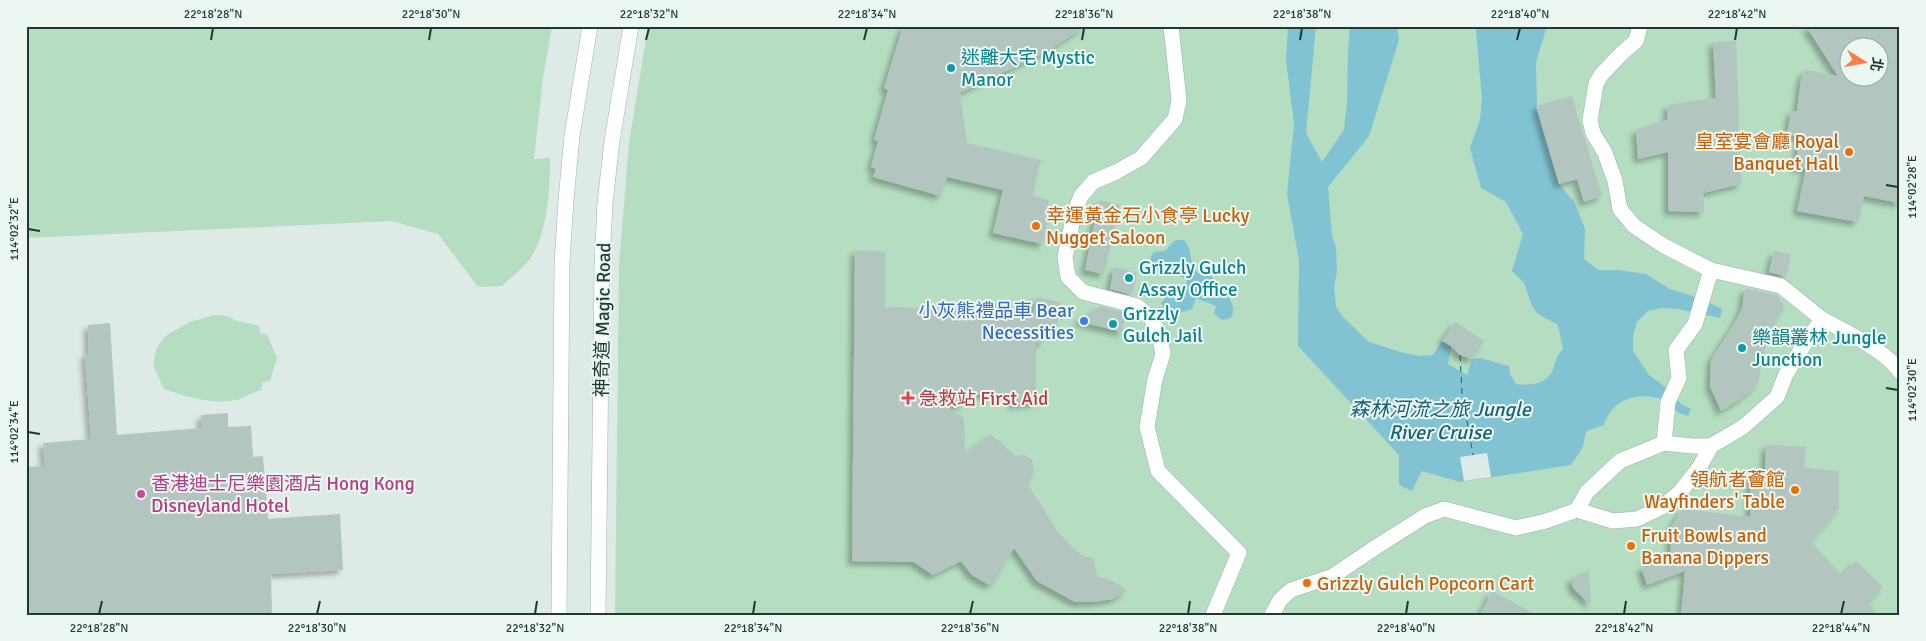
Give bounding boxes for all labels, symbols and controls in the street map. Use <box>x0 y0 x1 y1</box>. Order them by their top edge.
text: 22°18'28"N <box>184 7 242 22</box>
text: 22°18'30"N <box>402 7 460 22</box>
text: 22°18'32"N <box>620 7 678 22</box>
text: 22°18'34"N <box>838 7 896 22</box>
text: 22°18'36"N <box>1055 7 1113 22</box>
text: 22°18'38"N <box>1273 7 1331 22</box>
text: 22°18'40"N <box>1491 7 1549 22</box>
text: 22°18'42"N <box>1708 7 1766 22</box>
north arrow <box>1838 38 1888 88</box>
place label: 迷離大宅 Mystic Manor <box>961 46 1095 92</box>
text: 北 <box>1867 56 1886 73</box>
marker: 迷離大宅 Mystic Manor <box>945 62 957 74</box>
place label: 皇室宴會廳 Royal Banquet Hall <box>1695 130 1839 176</box>
marker: 皇室宴會廳 Royal Banquet Hall <box>1843 146 1855 158</box>
text: 114°02'28"E <box>1905 155 1920 219</box>
text: 114°02'32"E <box>7 197 22 261</box>
place label: 幸運黃金石小食亭 Lucky Nugget Saloon <box>1046 204 1249 250</box>
marker: 幸運黃金石小食亭 Lucky Nugget Saloon <box>1030 220 1042 232</box>
street label: 神奇道 Magic Road <box>590 242 616 398</box>
place label: Grizzly Gulch Assay Office <box>1139 256 1246 302</box>
marker: Grizzly Gulch Assay Office <box>1123 272 1135 284</box>
place label: 小灰熊禮品車 Bear Necessities <box>918 299 1074 345</box>
place label: Grizzly Gulch Jail <box>1123 302 1203 348</box>
marker: 小灰熊禮品車 Bear Necessities <box>1078 315 1090 327</box>
marker: Grizzly Gulch Jail <box>1107 318 1119 330</box>
place label: 樂韻叢林 Jungle Junction <box>1752 326 1886 372</box>
marker: 樂韻叢林 Jungle Junction <box>1736 342 1748 354</box>
text: 114°02'30"E <box>1905 358 1920 422</box>
place label: 急救站 First Aid <box>919 387 1048 411</box>
marker: 急救站 First Aid <box>901 391 915 405</box>
water label: 森林河流之旅 Jungle River Cruise <box>1349 397 1532 445</box>
text: 114°02'34"E <box>7 400 22 464</box>
place label: 領航者薈館 Wayfinders' Table <box>1644 468 1785 514</box>
place label: 香港迪士尼樂園酒店 Hong Kong Disneyland Hotel <box>151 472 415 518</box>
marker: 領航者薈館 Wayfinders' Table <box>1789 484 1801 496</box>
marker: 香港迪士尼樂園酒店 Hong Kong Disneyland Hotel <box>135 488 147 500</box>
place label: Fruit Bowls and Banana Dippers <box>1641 524 1769 570</box>
marker: Fruit Bowls and Banana Dippers <box>1625 540 1637 552</box>
place label: Grizzly Gulch Popcorn Cart <box>1317 572 1534 596</box>
marker: Grizzly Gulch Popcorn Cart <box>1301 577 1313 589</box>
text: 22°18'28"N <box>70 621 128 636</box>
text: 22°18'30"N <box>288 621 346 636</box>
text: 22°18'32"N <box>506 621 564 636</box>
text: 22°18'34"N <box>724 621 782 636</box>
text: 22°18'36"N <box>941 621 999 636</box>
text: 22°18'38"N <box>1159 621 1217 636</box>
text: 22°18'40"N <box>1377 621 1435 636</box>
text: 22°18'42"N <box>1595 621 1653 636</box>
text: 22°18'44"N <box>1812 621 1870 636</box>

